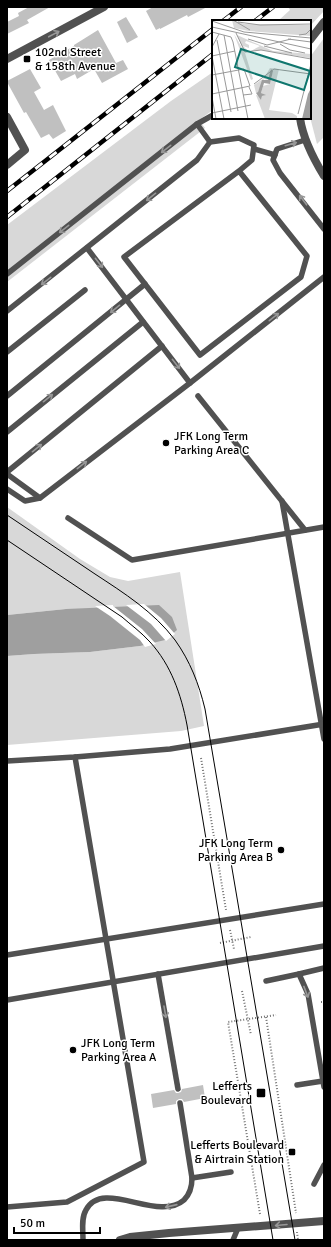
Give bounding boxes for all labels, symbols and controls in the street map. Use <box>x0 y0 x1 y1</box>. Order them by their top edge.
inset map <box>212 20 311 119</box>
one-way arrow <box>47 30 59 37</box>
place label: 102nd Street & 158th Avenue <box>35 45 115 74</box>
marker: 102nd Street & 158th Avenue <box>22 54 32 64</box>
one-way arrow <box>284 140 297 148</box>
one-way arrow <box>161 144 172 153</box>
one-way arrow <box>145 192 156 201</box>
one-way arrow <box>299 195 307 206</box>
one-way arrow <box>59 225 70 233</box>
one-way arrow <box>95 258 103 269</box>
one-way arrow <box>40 276 51 285</box>
one-way arrow <box>110 305 121 313</box>
one-way arrow <box>268 312 279 321</box>
one-way arrow <box>172 358 180 369</box>
one-way arrow <box>43 394 54 403</box>
place label: JFK Long Term Parking Area C <box>174 429 249 458</box>
marker: JFK Long Term Parking Area C <box>161 438 171 448</box>
one-way arrow <box>32 443 43 452</box>
one-way arrow <box>77 461 88 470</box>
place label: JFK Long Term Parking Area B <box>198 836 273 865</box>
marker: JFK Long Term Parking Area B <box>276 845 286 855</box>
one-way arrow <box>303 985 311 997</box>
one-way arrow <box>161 1005 169 1018</box>
place label: JFK Long Term Parking Area A <box>81 1036 157 1065</box>
marker: JFK Long Term Parking Area A <box>68 1045 78 1055</box>
place label: Lefferts Boulevard <box>200 1079 252 1108</box>
marker: Lefferts Boulevard <box>255 1087 267 1099</box>
place label: Lefferts Boulevard & Airtrain Station <box>190 1138 284 1167</box>
marker: Lefferts Boulevard & Airtrain Station <box>287 1147 297 1157</box>
one-way arrow <box>165 1202 178 1210</box>
scale bar <box>14 1209 100 1235</box>
text: 50 m <box>20 1216 45 1231</box>
one-way arrow <box>275 1221 288 1228</box>

